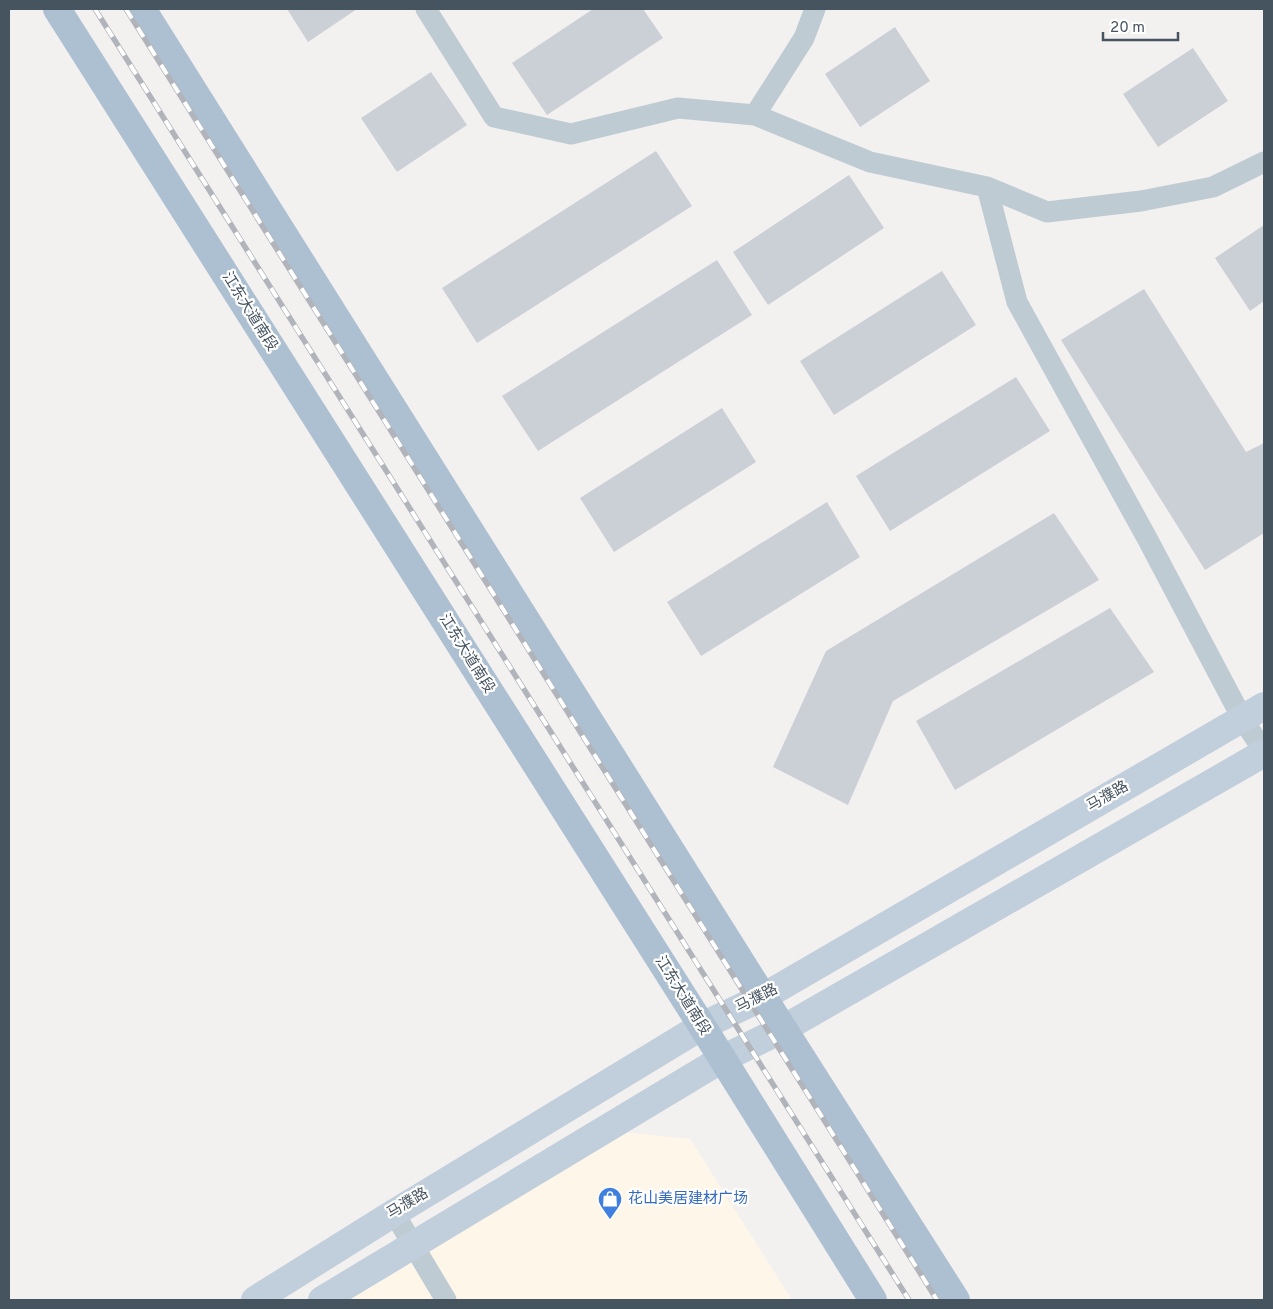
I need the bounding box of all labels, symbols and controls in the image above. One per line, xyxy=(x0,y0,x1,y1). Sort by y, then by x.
scale bar xyxy=(1103,10,1178,42)
text: 20 m xyxy=(1110,19,1145,38)
street label: 江东大道南段 xyxy=(217,269,281,355)
street label: 江东大道南段 xyxy=(434,611,498,697)
street label: 马濮路 xyxy=(1084,778,1132,816)
street label: 江东大道南段 xyxy=(650,953,714,1039)
street label: 马濮路 xyxy=(733,980,781,1018)
street label: 马濮路 xyxy=(384,1184,432,1224)
shop icon: 花山美居建材广场 xyxy=(597,1186,623,1220)
place label: 花山美居建材广场 xyxy=(628,1189,748,1209)

